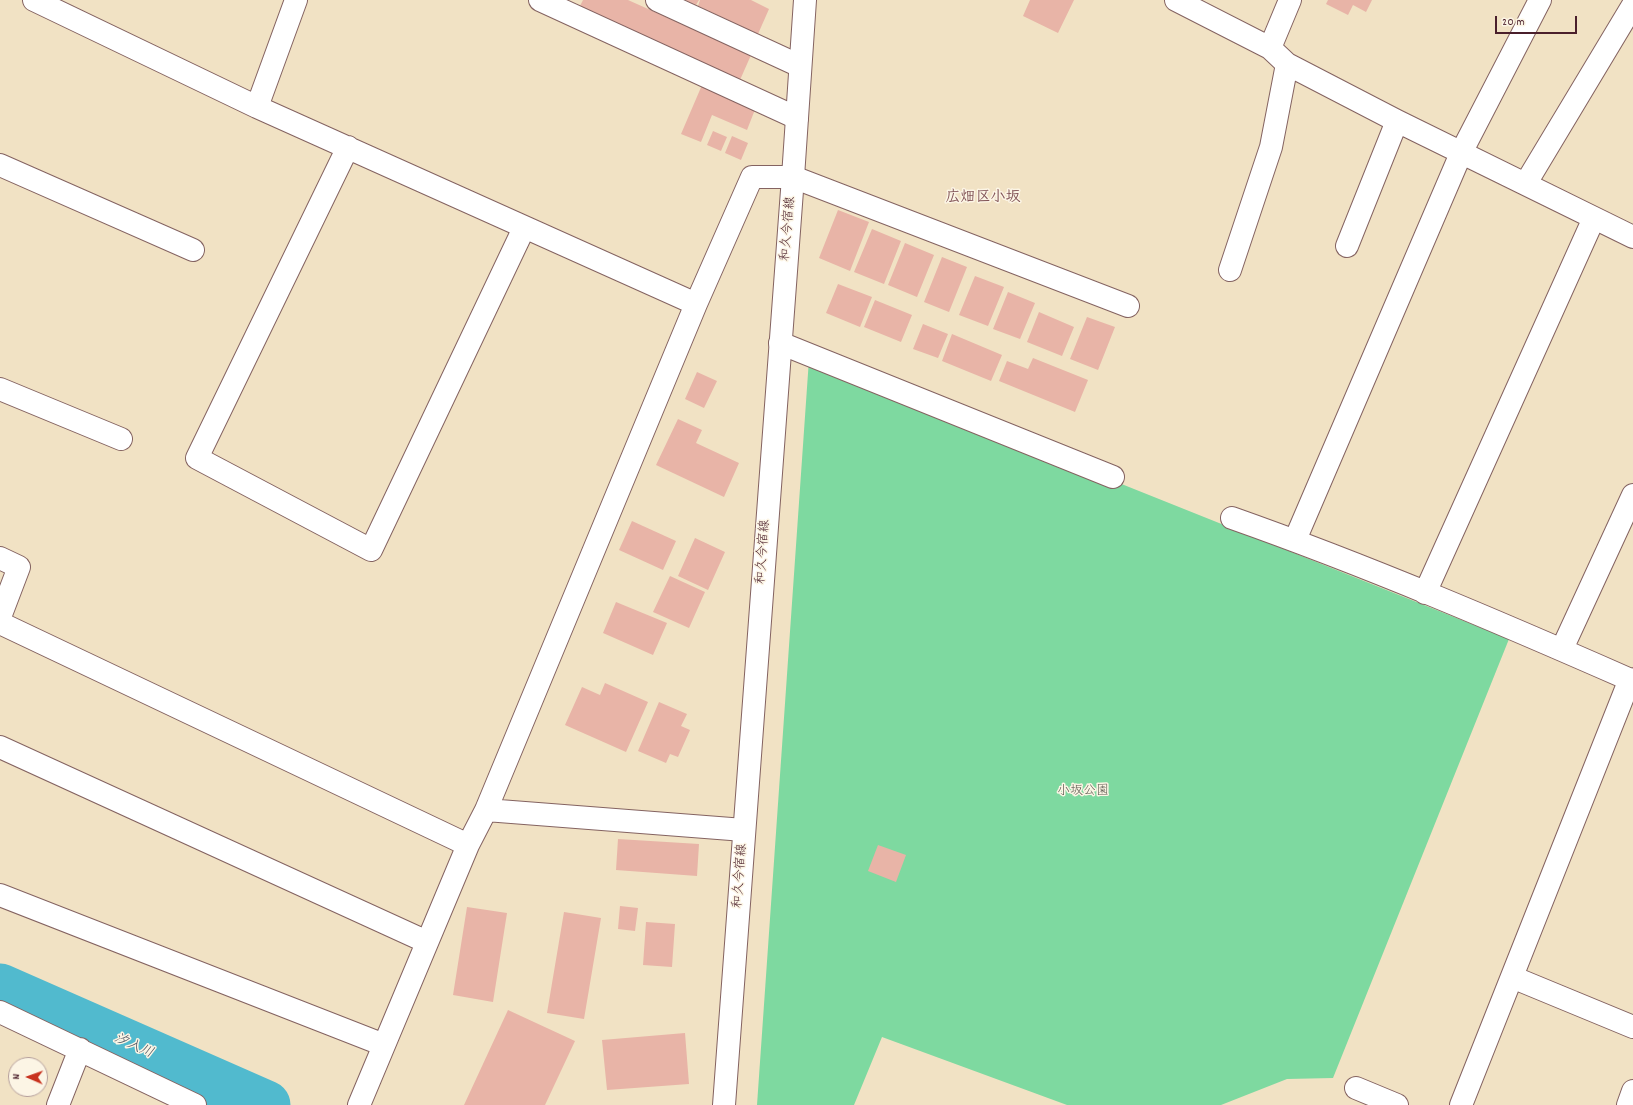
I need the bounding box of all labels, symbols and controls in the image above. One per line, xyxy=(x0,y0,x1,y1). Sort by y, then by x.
scale bar xyxy=(1497,8,1579,34)
text: 20 m xyxy=(1502,14,1525,31)
district label: 広畑区小坂 xyxy=(946,190,1020,208)
street label: 和久今宿線 xyxy=(778,196,800,262)
street label: 和久今宿線 xyxy=(754,519,774,585)
park label: 小坂公園 xyxy=(1057,784,1109,800)
street label: 和久今宿線 xyxy=(731,843,751,909)
water label: 汐入川 xyxy=(110,1031,156,1063)
north arrow xyxy=(8,1057,48,1097)
text: N xyxy=(9,1074,25,1080)

